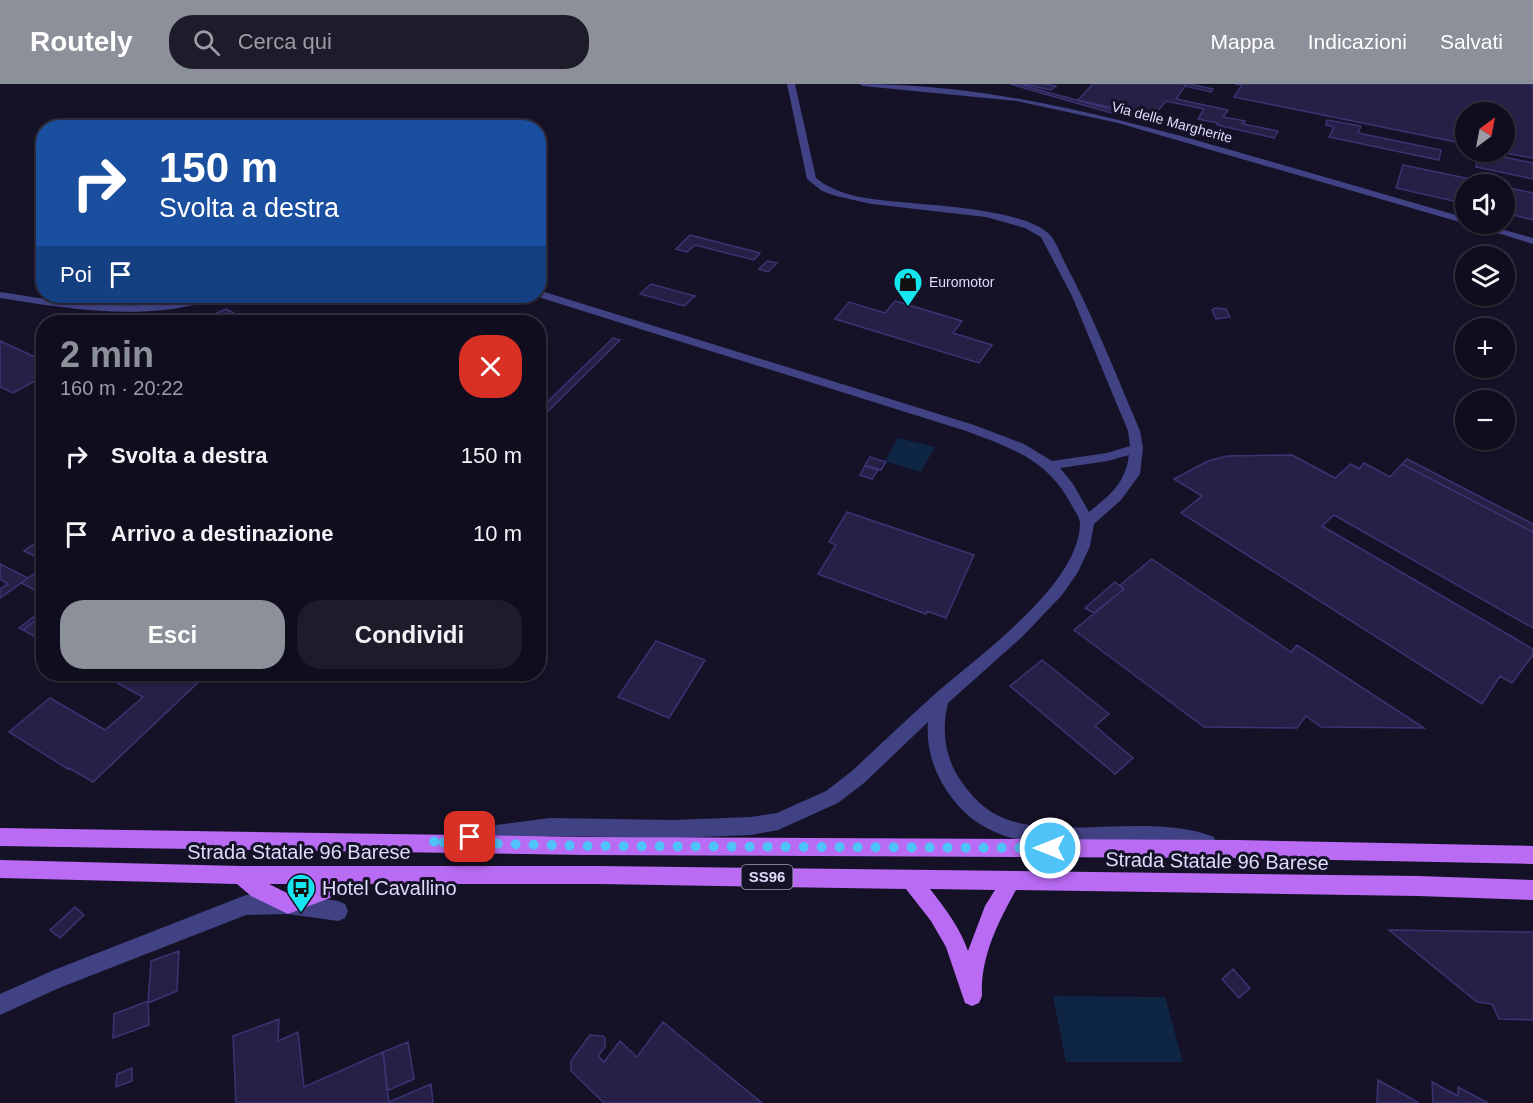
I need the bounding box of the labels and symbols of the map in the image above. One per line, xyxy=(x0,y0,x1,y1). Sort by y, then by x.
street label: Via delle Margherite xyxy=(1110,98,1234,146)
north arrow xyxy=(1455,102,1515,162)
shop icon: Euromotor xyxy=(892,266,924,308)
place label: Euromotor xyxy=(929,274,995,290)
pin xyxy=(444,811,495,862)
position arrow xyxy=(1018,816,1082,880)
street label: Strada Statale 96 Barese xyxy=(187,841,411,863)
street label: Strada Statale 96 Barese xyxy=(1105,848,1329,874)
road number: SS96 xyxy=(742,865,792,889)
bus stop icon: Hotel Cavallino xyxy=(285,872,317,914)
place label: Hotel Cavallino xyxy=(322,877,457,899)

